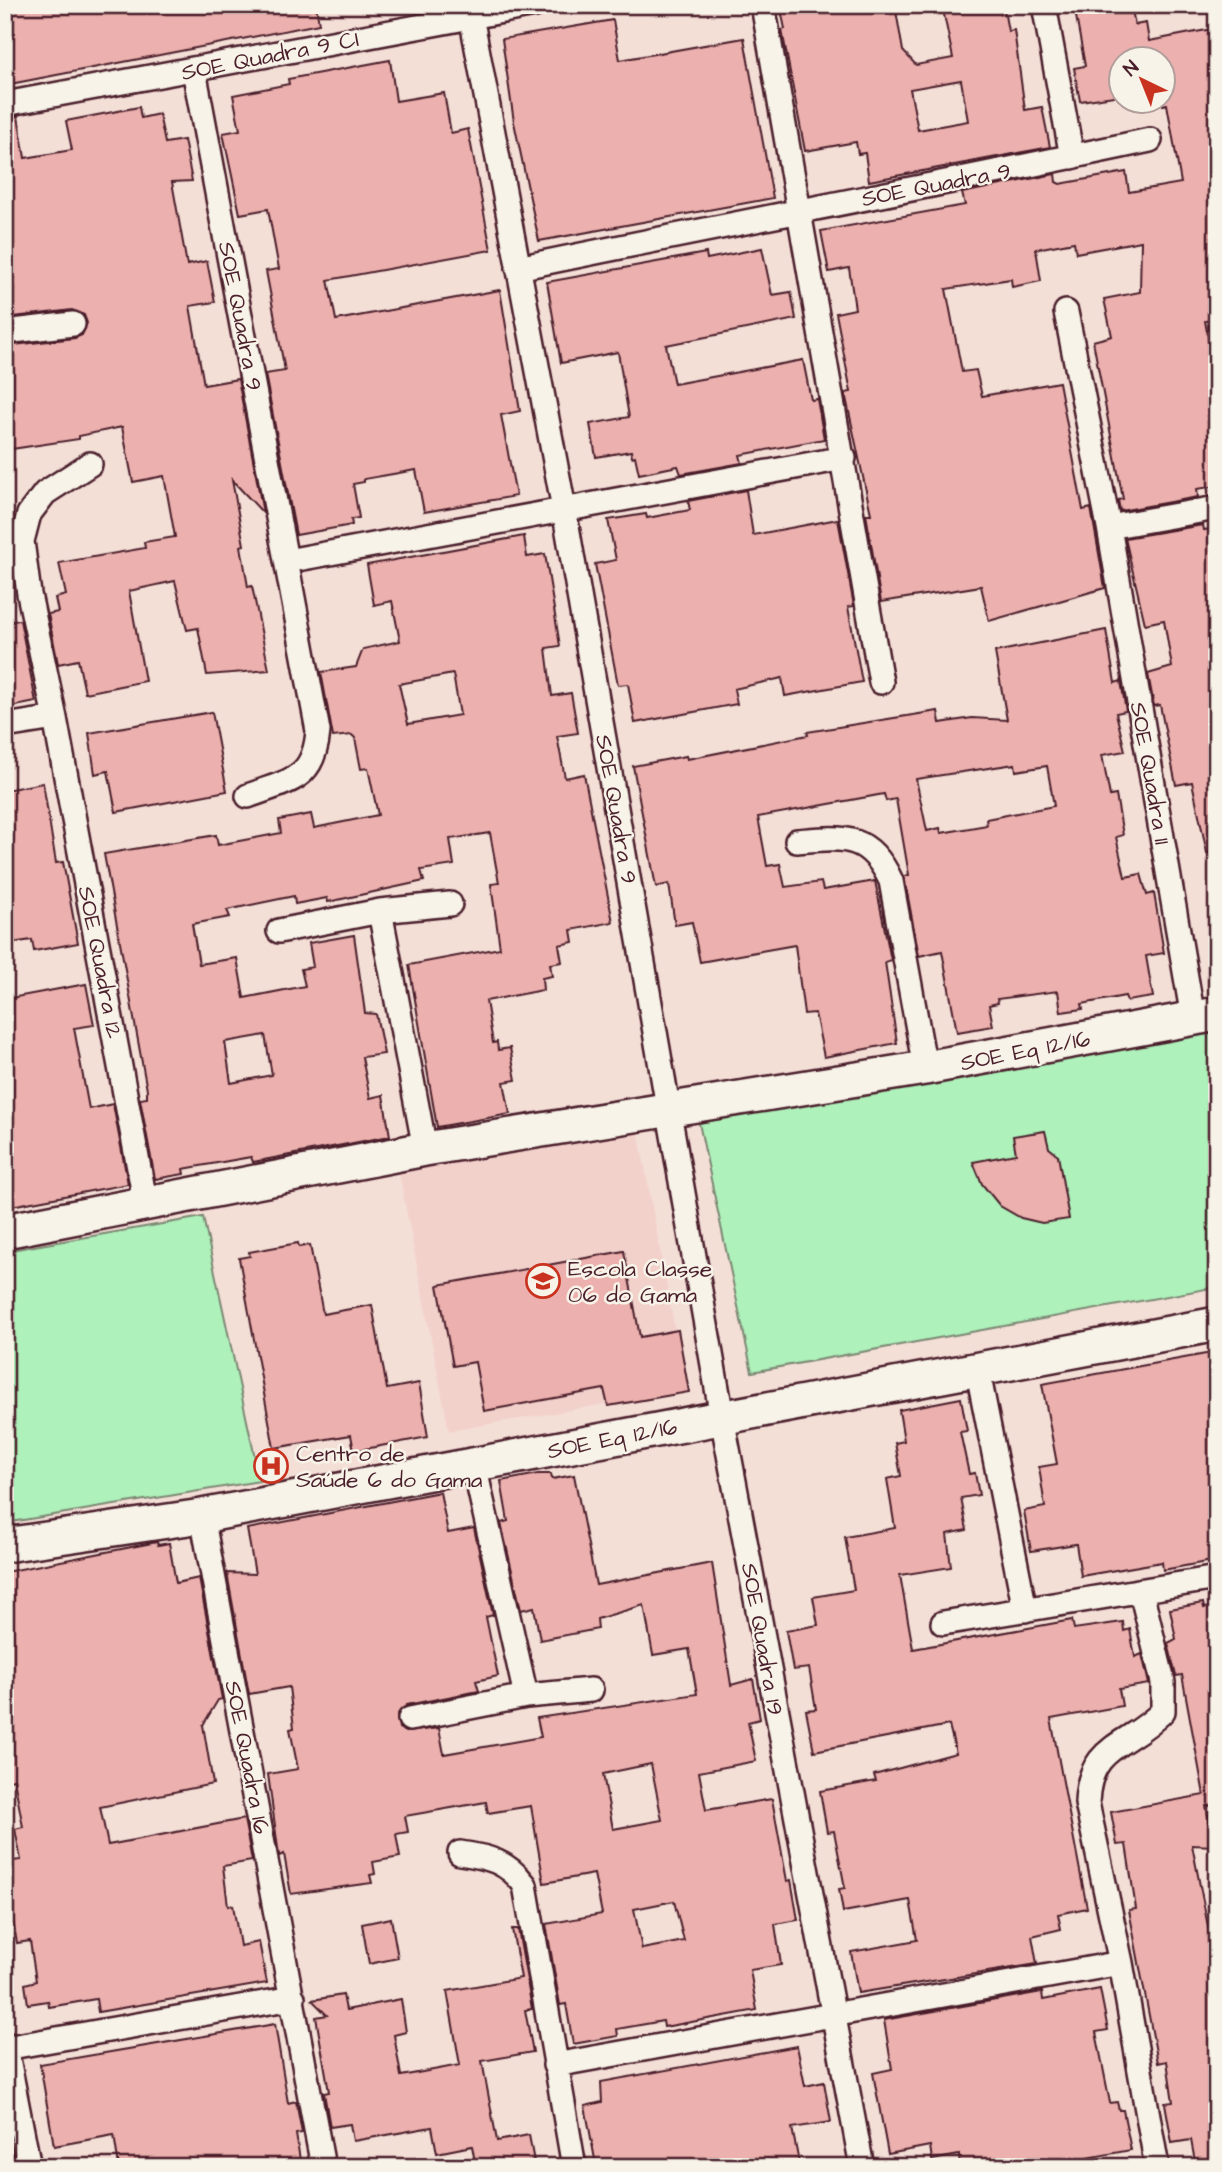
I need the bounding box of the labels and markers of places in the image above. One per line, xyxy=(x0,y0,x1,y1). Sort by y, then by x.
place label: Escola Classe 06 do Gama xyxy=(568,1253,712,1311)
school or university icon: Escola Classe 06 do Gama xyxy=(524,1262,562,1300)
place label: Centro de Saúde 6 do Gama xyxy=(296,1438,483,1496)
hospital icon: Centro de Saúde 6 do Gama xyxy=(252,1447,290,1485)

